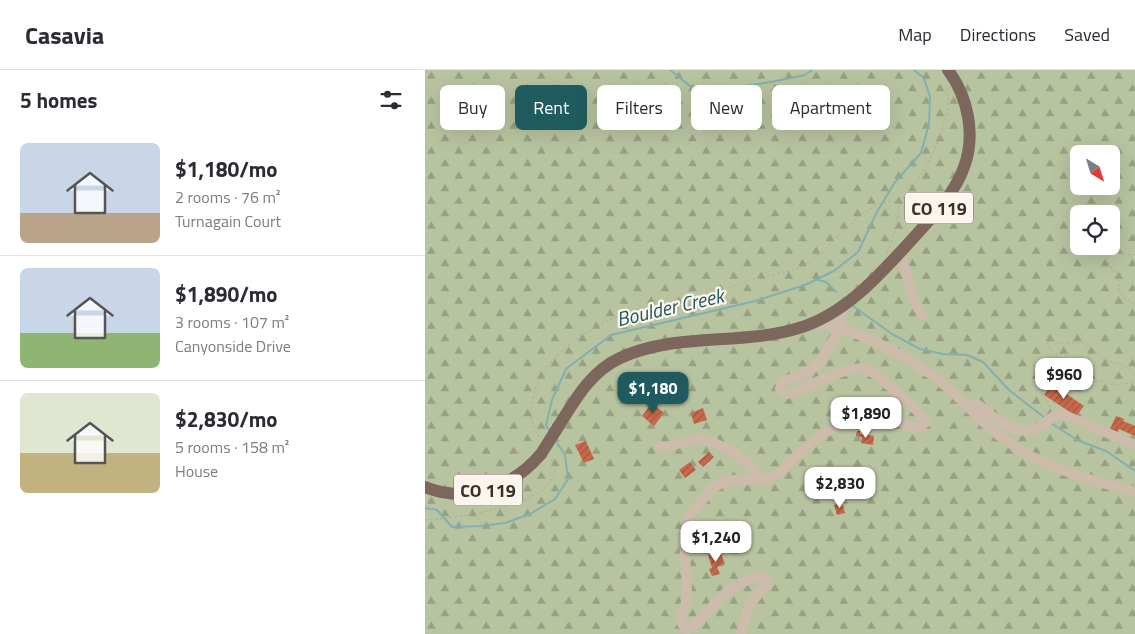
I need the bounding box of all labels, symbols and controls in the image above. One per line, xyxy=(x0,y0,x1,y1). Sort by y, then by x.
text: Casavia xyxy=(25,17,104,53)
text: Map xyxy=(898,21,932,48)
text: Directions xyxy=(960,21,1036,48)
text: Saved xyxy=(1064,21,1110,48)
text: 5 homes xyxy=(20,84,97,116)
chip: Buy xyxy=(440,85,505,130)
chip: Rent xyxy=(515,85,587,130)
chip: Filters xyxy=(597,85,681,130)
chip: New xyxy=(691,85,762,130)
chip: Apartment xyxy=(772,85,890,130)
icon: filters xyxy=(377,86,405,114)
north arrow xyxy=(1070,145,1120,195)
map controls xyxy=(1070,145,1120,255)
text: $1,180/mo xyxy=(175,153,277,185)
icon: home xyxy=(60,163,120,223)
text: 2 rooms · 76 m² xyxy=(175,185,280,209)
road number: CO 119 xyxy=(905,192,973,224)
button: locate xyxy=(1070,205,1120,255)
text: Turnagain Court xyxy=(175,209,281,233)
text: $1,890/mo xyxy=(175,278,277,310)
water label: Boulder Creek xyxy=(613,279,729,334)
icon: home xyxy=(60,288,120,348)
text: 3 rooms · 107 m² xyxy=(175,310,289,334)
text: Canyonside Drive xyxy=(175,334,291,358)
pin: $960 xyxy=(1034,358,1094,400)
text: $960 xyxy=(1046,362,1082,386)
pin: $1,180 xyxy=(612,372,694,414)
text: $1,180 xyxy=(628,376,678,400)
pin: $1,890 xyxy=(825,396,907,439)
text: $1,890 xyxy=(841,401,891,425)
text: $2,830/mo xyxy=(175,403,277,435)
icon: home xyxy=(60,413,120,473)
text: 5 rooms · 158 m² xyxy=(175,435,289,459)
text: House xyxy=(175,459,218,483)
pin: $2,830 xyxy=(799,466,881,509)
text: $2,830 xyxy=(815,471,865,495)
road number: CO 119 xyxy=(454,474,522,506)
pin: $1,240 xyxy=(675,520,757,563)
text: $1,240 xyxy=(691,525,741,549)

